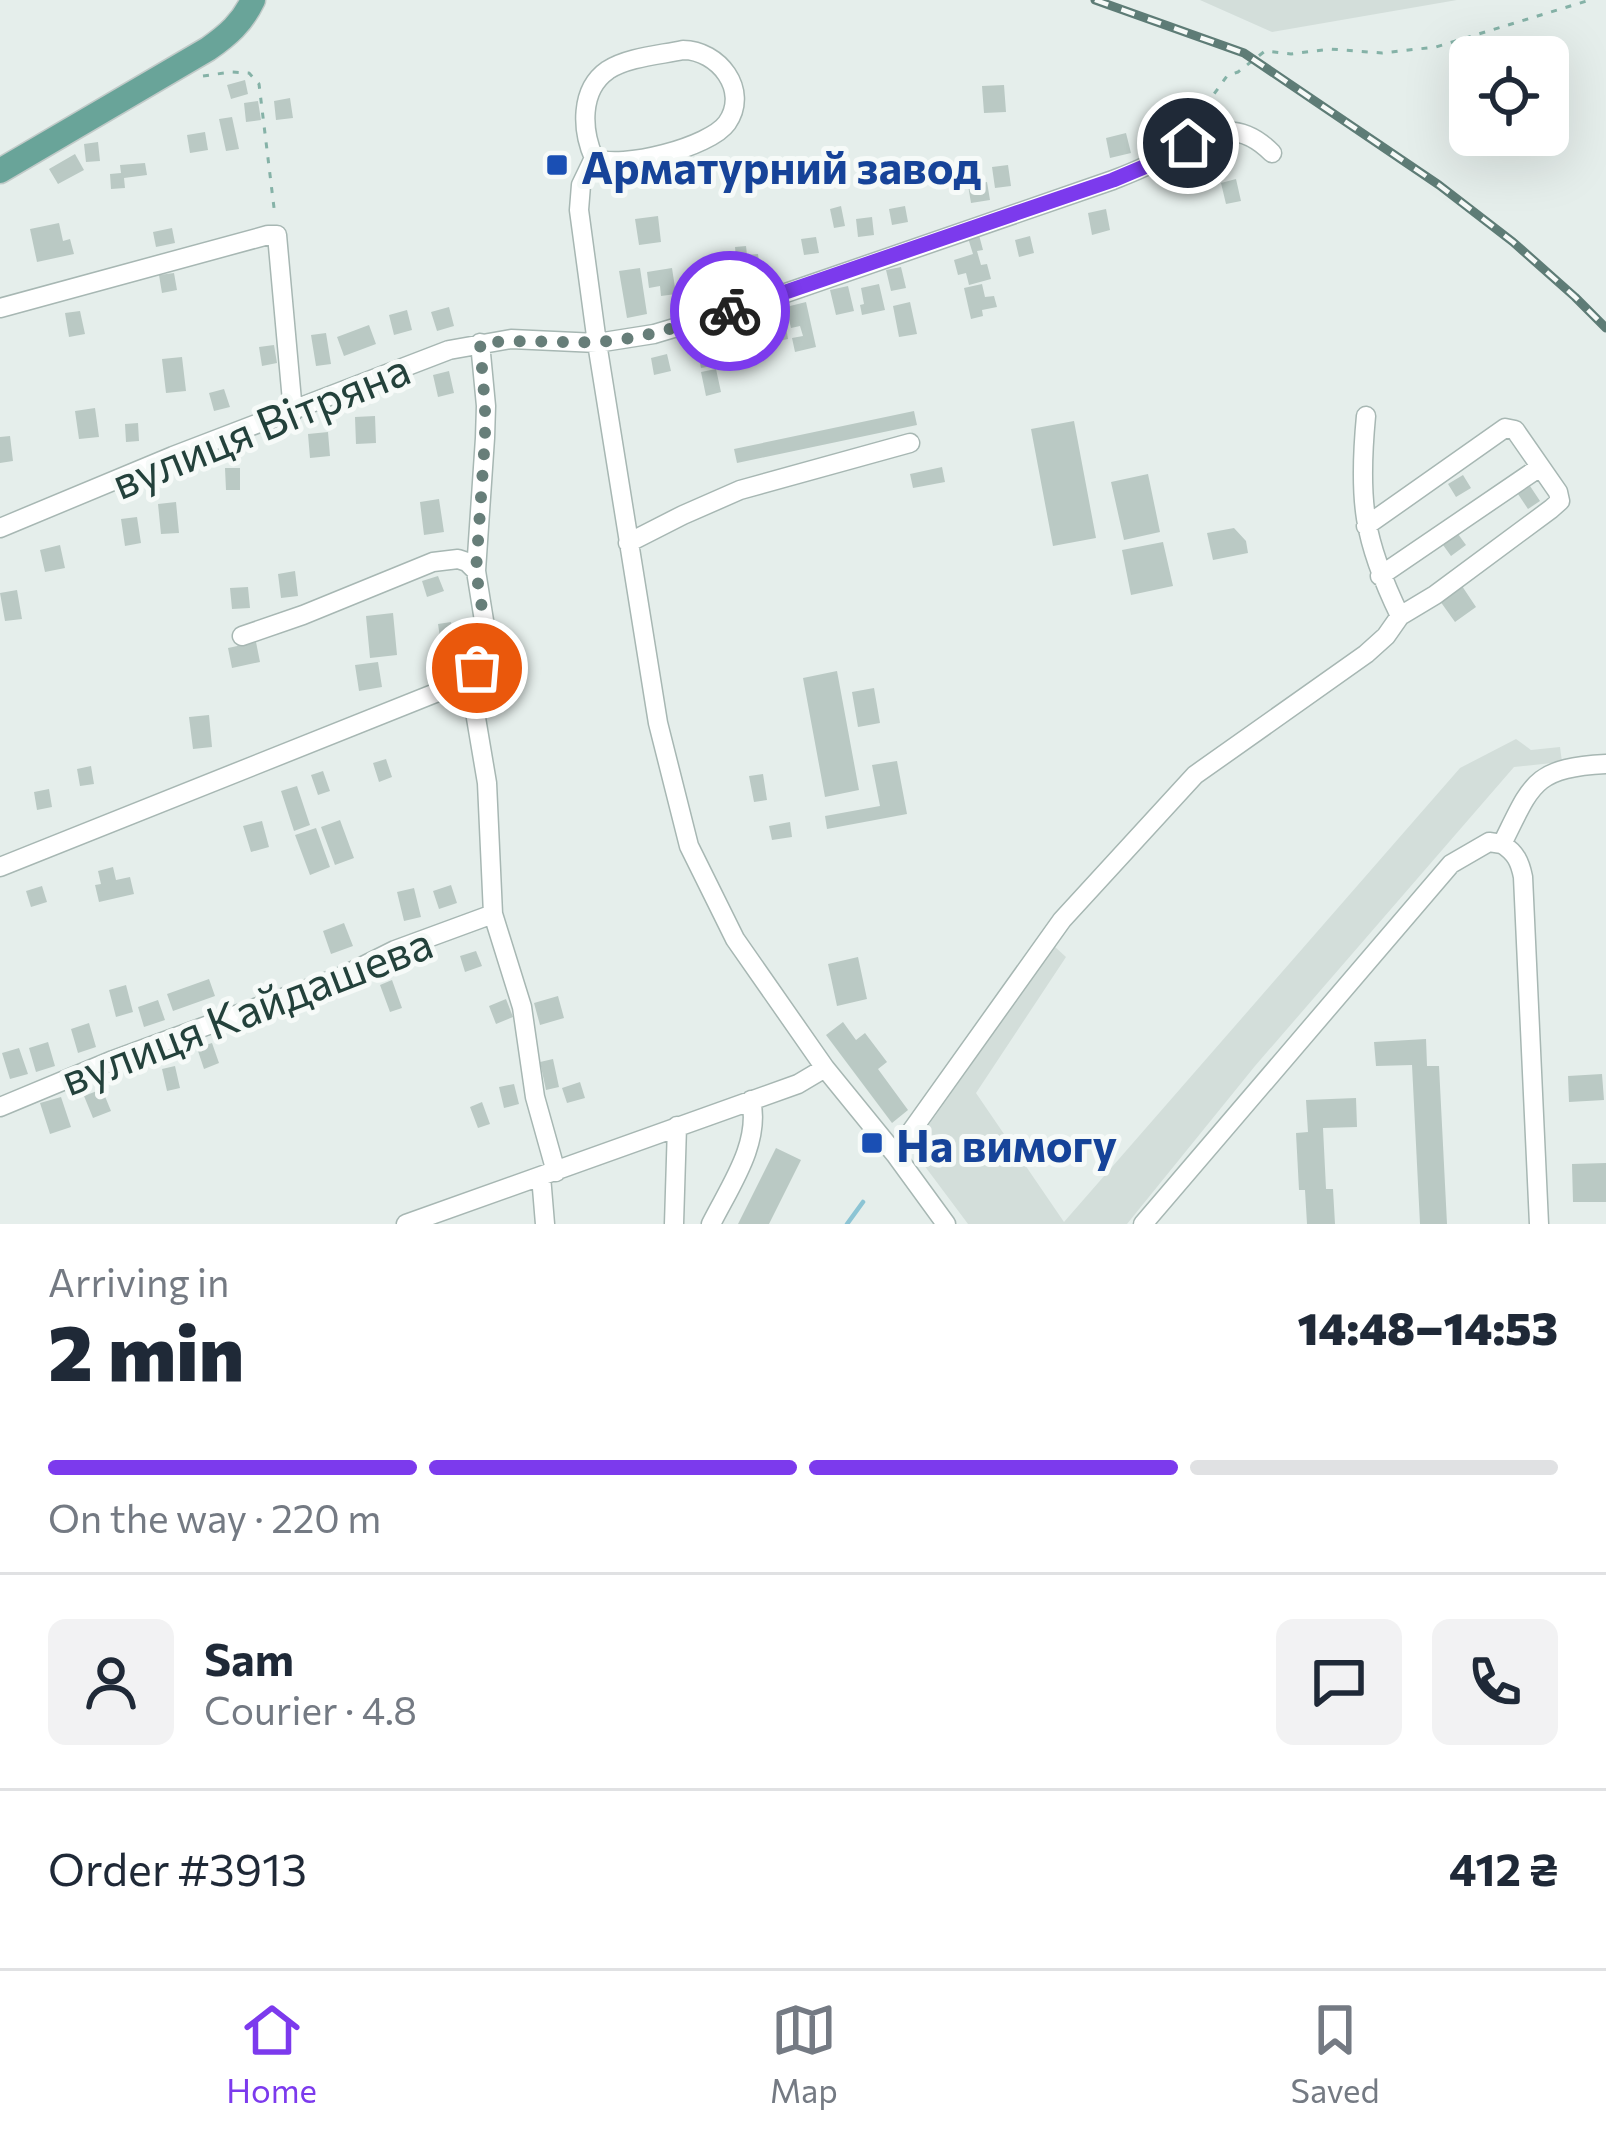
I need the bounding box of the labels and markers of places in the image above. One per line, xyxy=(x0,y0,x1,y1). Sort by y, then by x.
pin xyxy=(1137,92,1239,194)
place label: Арматурний завод xyxy=(581,138,981,193)
marker: Арматурний завод xyxy=(544,152,570,178)
pin xyxy=(426,617,528,719)
place label: На вимогу xyxy=(896,1116,1117,1171)
marker: На вимогу xyxy=(859,1130,885,1156)

